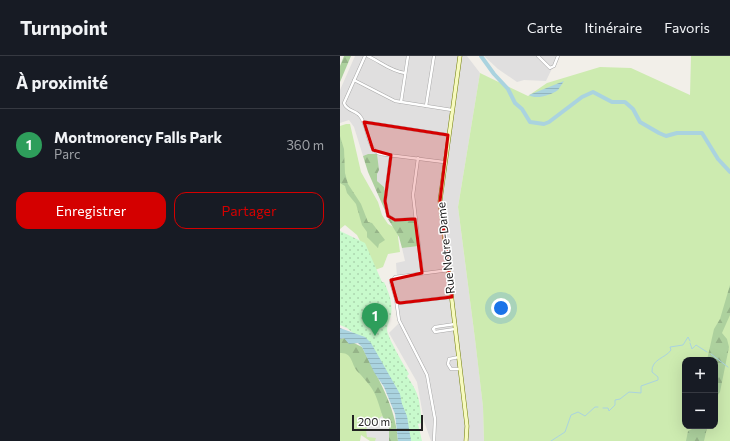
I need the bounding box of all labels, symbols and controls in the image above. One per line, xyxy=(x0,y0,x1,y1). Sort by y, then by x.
text: Turnpoint xyxy=(20,16,108,39)
text: Carte xyxy=(527,19,562,36)
text: Itinéraire xyxy=(584,19,642,36)
text: Favoris xyxy=(664,19,710,36)
text: À proximité xyxy=(16,72,108,93)
text: Montmorency Falls Park xyxy=(54,128,222,146)
text: 1 xyxy=(26,137,32,153)
text: 360 m xyxy=(286,137,324,153)
text: Parc xyxy=(54,146,80,162)
button: Enregistrer xyxy=(16,192,166,229)
button: Partager xyxy=(174,192,324,229)
street label: Rue Notre-Dame xyxy=(433,201,457,295)
your location xyxy=(491,298,511,318)
pin: 1 xyxy=(362,303,388,336)
map controls xyxy=(682,357,718,429)
button: + xyxy=(682,357,718,393)
button: − xyxy=(682,393,718,429)
scale bar xyxy=(352,413,423,432)
text: 200 m xyxy=(358,415,390,428)

